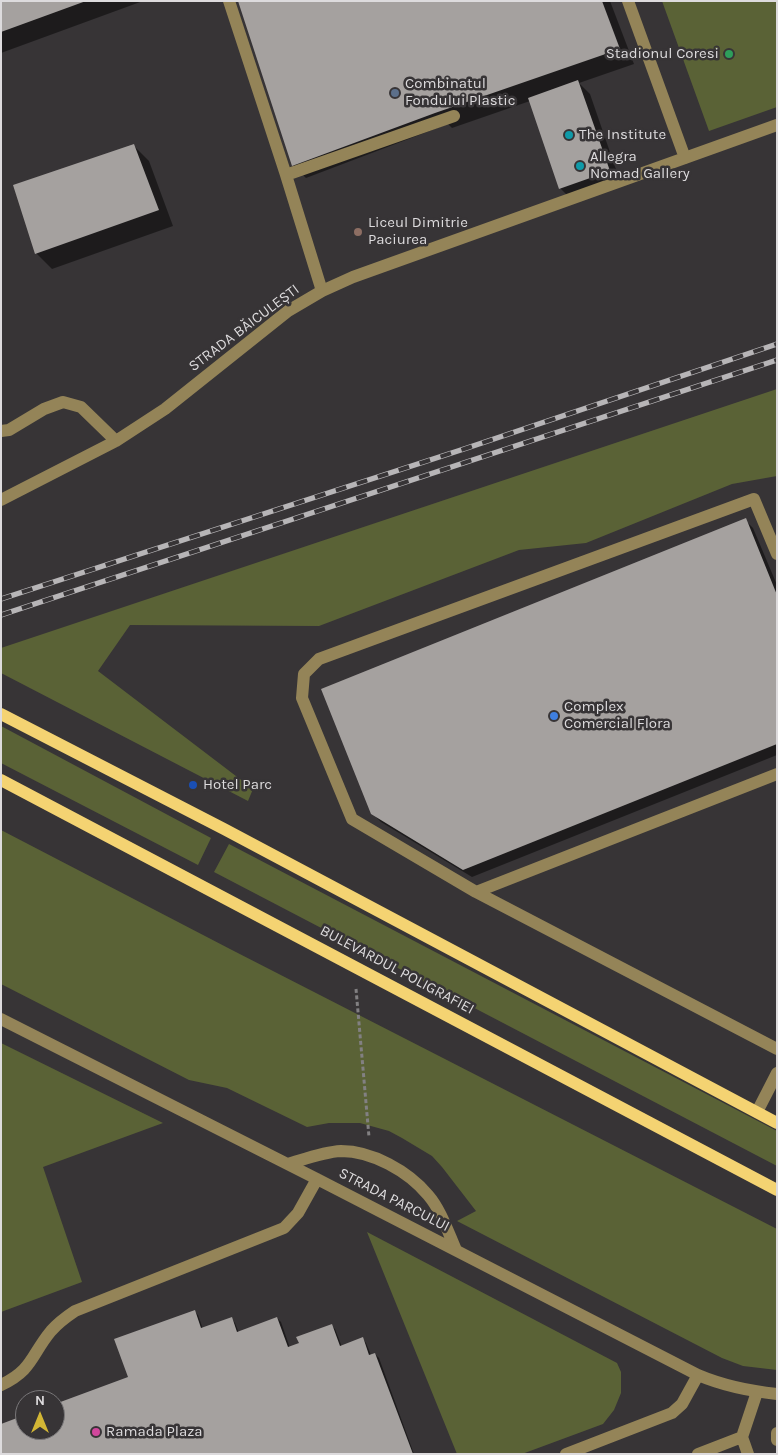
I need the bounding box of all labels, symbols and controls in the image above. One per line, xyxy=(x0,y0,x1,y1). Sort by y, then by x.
place label: Stadionul Coresi xyxy=(606,45,719,63)
marker: Stadionul Coresi xyxy=(723,48,735,60)
place label: Combinatul Fondului Plastic xyxy=(405,75,515,110)
marker: Combinatul Fondului Plastic xyxy=(389,87,401,99)
place label: The Institute xyxy=(579,126,666,144)
marker: The Institute xyxy=(563,129,575,141)
place label: Allegra Nomad Gallery xyxy=(590,148,690,183)
marker: Allegra Nomad Gallery xyxy=(574,160,586,172)
place label: Liceul Dimitrie Paciurea xyxy=(368,214,468,249)
marker: Liceul Dimitrie Paciurea xyxy=(352,226,364,238)
street label: STRADA BĂICULEȘTI xyxy=(185,281,303,375)
place label: Complex Comercial Flora xyxy=(564,698,671,733)
marker: Complex Comercial Flora xyxy=(548,710,560,722)
place label: Hotel Parc xyxy=(203,776,272,794)
marker: Hotel Parc xyxy=(187,779,199,791)
street label: BULEVARDUL POLIGRAFIEI xyxy=(317,922,477,1018)
street label: STRADA PARCULUI xyxy=(336,1164,452,1236)
north arrow xyxy=(15,1390,65,1440)
text: N xyxy=(35,1392,45,1409)
place label: Ramada Plaza xyxy=(106,1423,203,1441)
marker: Ramada Plaza xyxy=(90,1426,102,1438)

